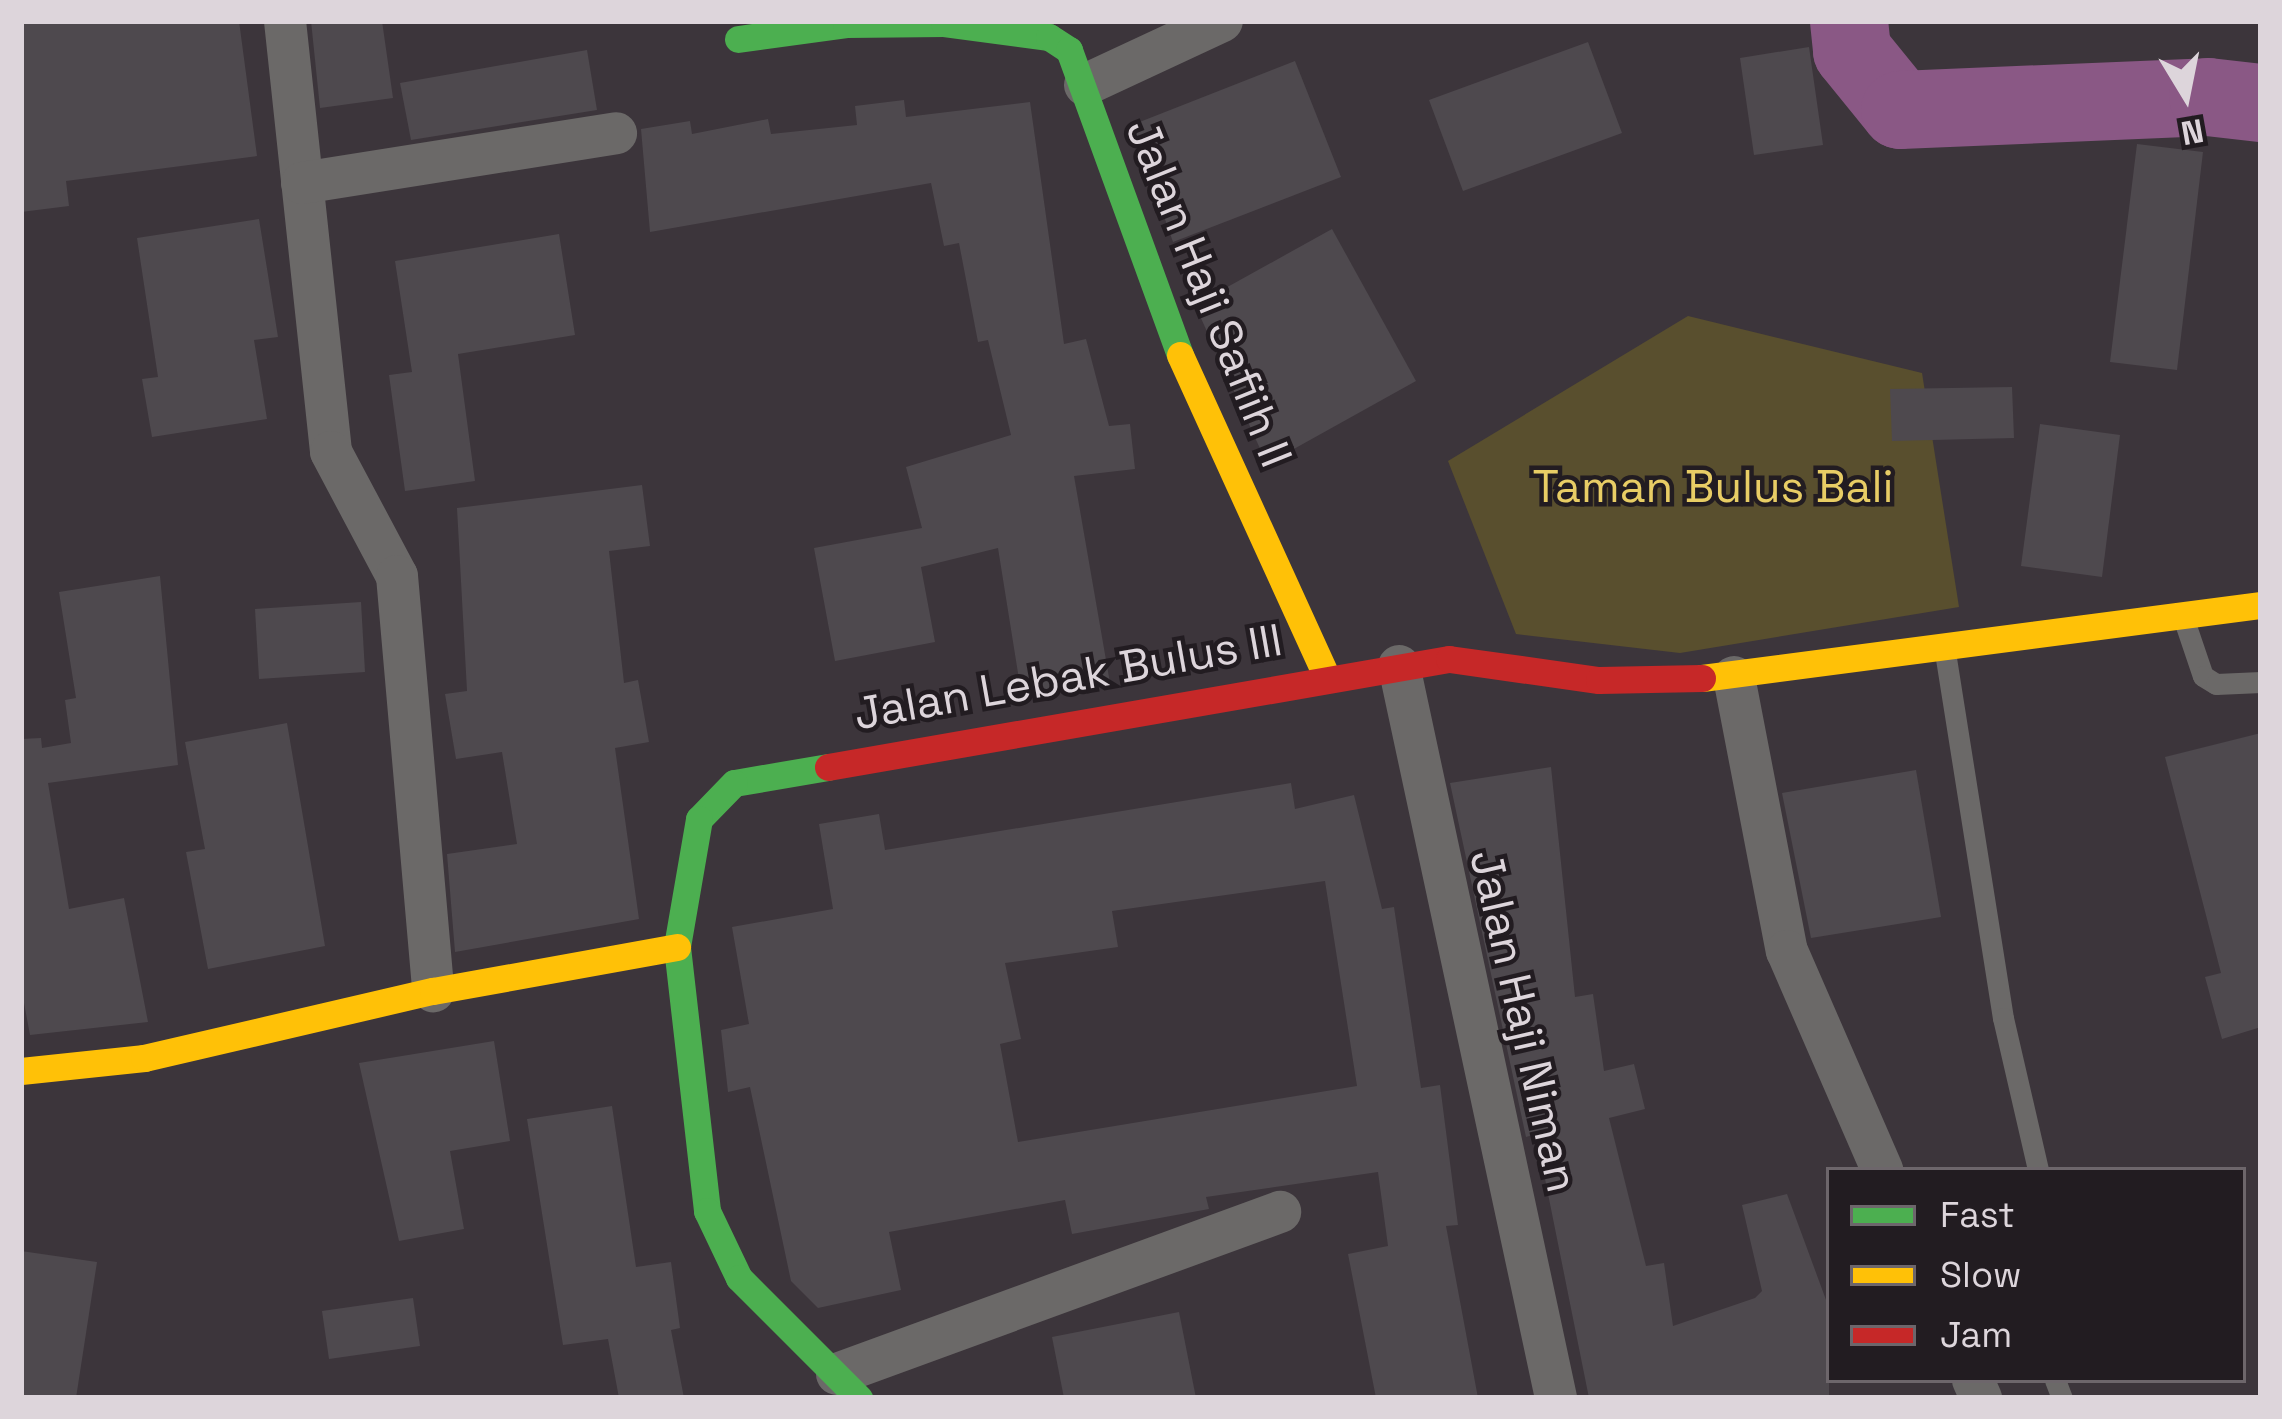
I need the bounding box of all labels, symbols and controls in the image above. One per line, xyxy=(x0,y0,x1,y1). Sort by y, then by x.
north arrow xyxy=(2126,36,2246,156)
text: N xyxy=(2178,109,2207,154)
street label: Jalan Haji Safiih II xyxy=(1115,111,1303,475)
park label: Taman Bulus Bali xyxy=(1533,460,1893,514)
street label: Jalan Lebak Bulus III xyxy=(850,613,1286,741)
street label: Jalan Haji Niman xyxy=(1458,845,1590,1197)
legend xyxy=(1826,1167,2246,1383)
text: Fast xyxy=(1940,1192,2015,1238)
text: Slow xyxy=(1940,1252,2022,1298)
text: Jam xyxy=(1940,1312,2012,1358)

